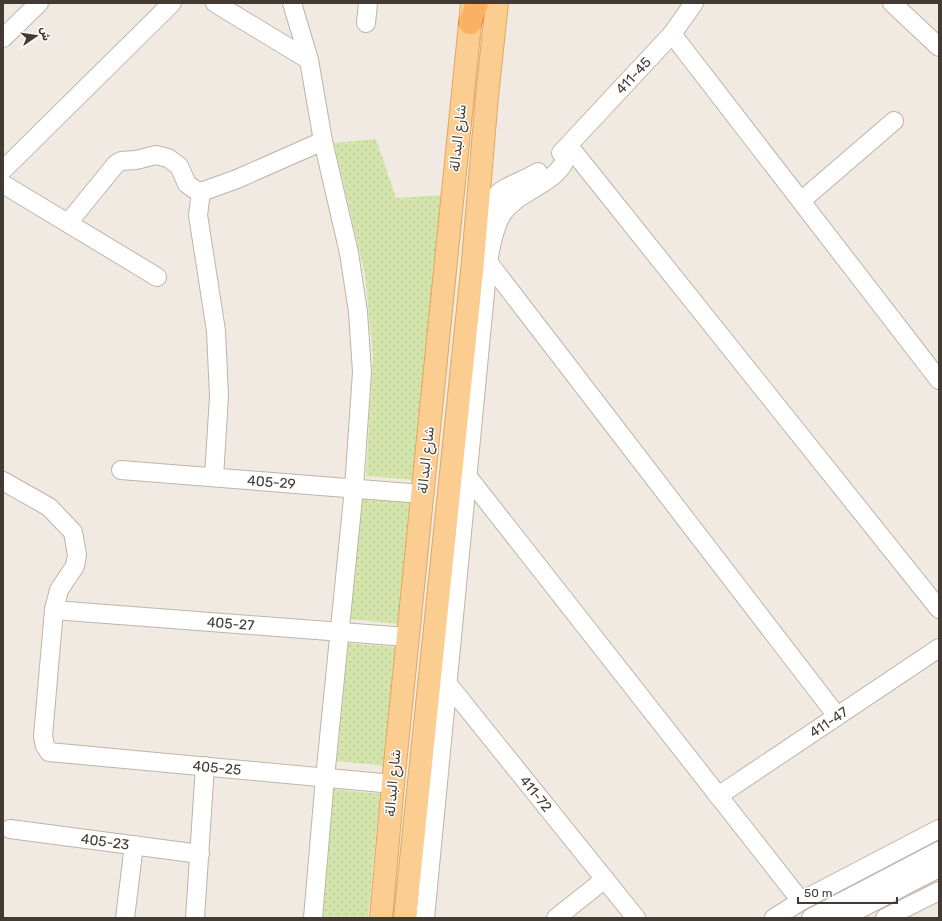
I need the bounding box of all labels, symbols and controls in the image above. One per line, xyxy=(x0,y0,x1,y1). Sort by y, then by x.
north arrow xyxy=(16,16,56,56)
text: ش xyxy=(37,26,53,42)
street label: 411-45 xyxy=(612,54,655,97)
street label: شارع البدالة xyxy=(446,103,472,173)
street label: شارع البدالة xyxy=(414,425,440,495)
street label: 405-29 xyxy=(247,472,296,492)
street label: 405-27 xyxy=(206,613,255,634)
street label: 411-47 xyxy=(806,703,851,741)
street label: شارع البدالة xyxy=(382,748,406,818)
street label: 405-25 xyxy=(192,757,242,778)
street label: 411-72 xyxy=(516,772,556,815)
street label: 405-23 xyxy=(80,830,130,853)
scale bar xyxy=(798,879,897,905)
text: 50 m xyxy=(804,886,832,900)

